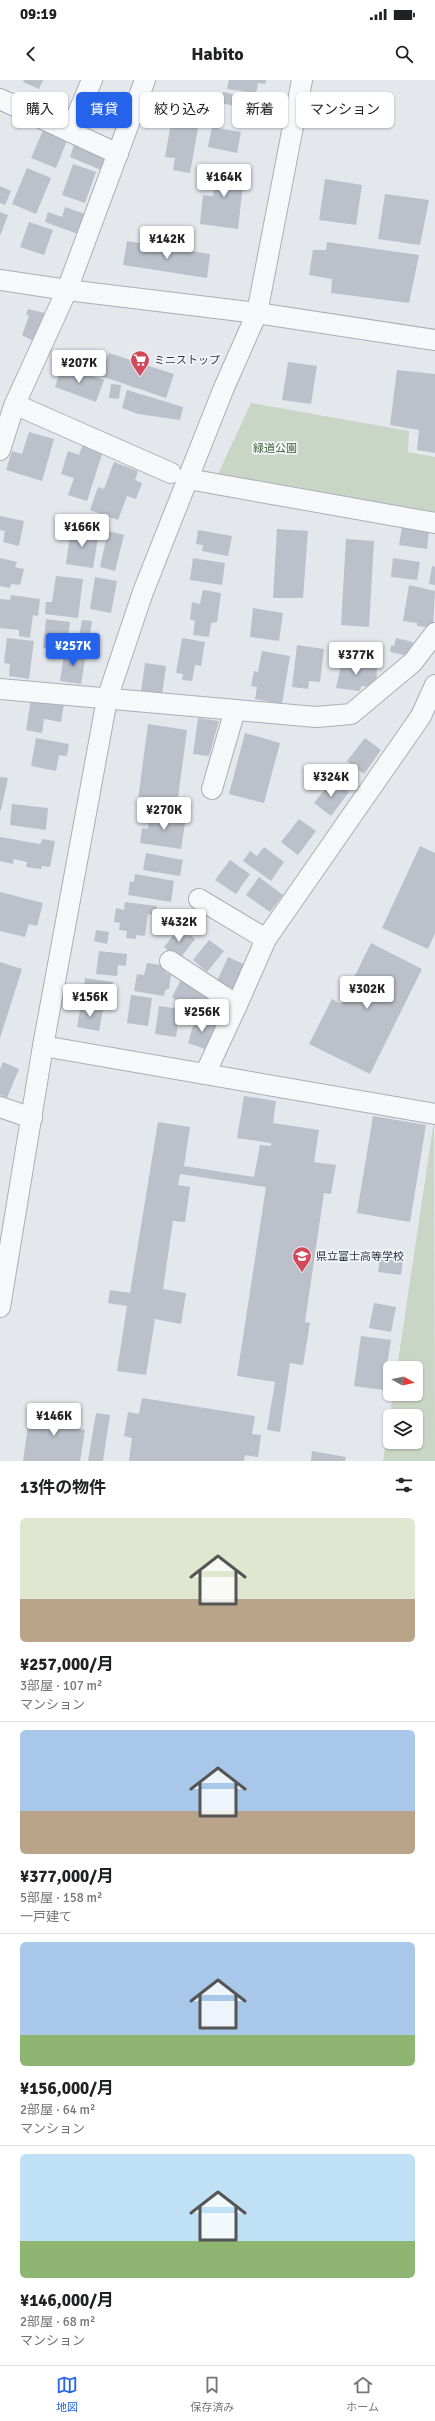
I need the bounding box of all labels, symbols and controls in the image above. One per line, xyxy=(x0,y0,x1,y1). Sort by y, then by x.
text: 09:19 xyxy=(20,5,57,23)
icon: back xyxy=(20,43,42,65)
text: Habito xyxy=(191,43,244,65)
icon: search xyxy=(393,43,415,65)
chip: 購入 xyxy=(12,92,68,128)
chip: 賃貸 xyxy=(76,92,132,128)
chip: 絞り込み xyxy=(140,92,224,128)
chip: 新着 xyxy=(232,92,288,128)
chip: マンション xyxy=(296,92,394,128)
pin: ¥164K xyxy=(196,164,252,198)
text: ¥164K xyxy=(206,169,242,185)
pin: ¥142K xyxy=(139,226,195,260)
text: ¥142K xyxy=(149,231,185,247)
supermarket icon: ミニストップ xyxy=(129,349,151,377)
pin: ¥207K xyxy=(51,350,107,384)
place label: ミニストップ xyxy=(154,354,220,367)
text: ¥207K xyxy=(61,355,97,371)
park label: 緑道公園 xyxy=(253,442,297,455)
pin: ¥166K xyxy=(54,514,110,548)
text: ¥166K xyxy=(64,519,100,535)
pin: ¥257K xyxy=(45,633,101,667)
text: ¥257K xyxy=(55,638,91,654)
pin: ¥377K xyxy=(328,642,384,676)
text: ¥377K xyxy=(338,647,374,663)
pin: ¥324K xyxy=(303,764,359,798)
text: ¥324K xyxy=(313,769,349,785)
pin: ¥270K xyxy=(136,797,192,831)
text: ¥270K xyxy=(146,802,182,818)
pin: ¥432K xyxy=(151,909,207,943)
text: ¥432K xyxy=(161,914,197,930)
pin: ¥302K xyxy=(339,976,395,1010)
text: ¥302K xyxy=(349,981,385,997)
pin: ¥156K xyxy=(62,984,118,1018)
text: ¥156K xyxy=(72,989,108,1005)
pin: ¥256K xyxy=(174,999,230,1033)
text: ¥256K xyxy=(184,1004,220,1020)
school or university icon: 県立富士高等学校 xyxy=(291,1245,313,1273)
place label: 県立富士高等学校 xyxy=(316,1250,404,1263)
north arrow xyxy=(383,1361,423,1401)
map controls xyxy=(383,1361,423,1449)
pin: ¥146K xyxy=(26,1403,82,1437)
text: ¥146K xyxy=(36,1408,72,1424)
button: layers xyxy=(383,1409,423,1449)
icon: filters xyxy=(393,1474,415,1496)
text: 13件の物件 xyxy=(20,1477,106,1498)
icon: home xyxy=(182,1544,254,1616)
text: ¥257,000/月 xyxy=(20,1654,114,1675)
text: 3部屋 · 107 m² xyxy=(20,1678,102,1694)
text: マンション xyxy=(20,1697,85,1713)
icon: home xyxy=(182,1756,254,1828)
text: ¥377,000/月 xyxy=(20,1866,114,1887)
text: 5部屋 · 158 m² xyxy=(20,1890,102,1906)
text: 一戸建て xyxy=(20,1909,72,1925)
icon: home xyxy=(182,1968,254,2040)
text: ¥156,000/月 xyxy=(20,2078,114,2099)
text: 2部屋 · 64 m² xyxy=(20,2102,95,2118)
text: マンション xyxy=(20,2121,85,2137)
icon: home xyxy=(182,2180,254,2252)
text: ¥146,000/月 xyxy=(20,2290,114,2311)
text: 2部屋 · 68 m² xyxy=(20,2314,95,2330)
text: マンション xyxy=(20,2333,85,2349)
tab: 地図 xyxy=(56,2374,78,2414)
tab: 保存済み xyxy=(190,2374,234,2414)
tab: ホーム xyxy=(346,2374,379,2414)

